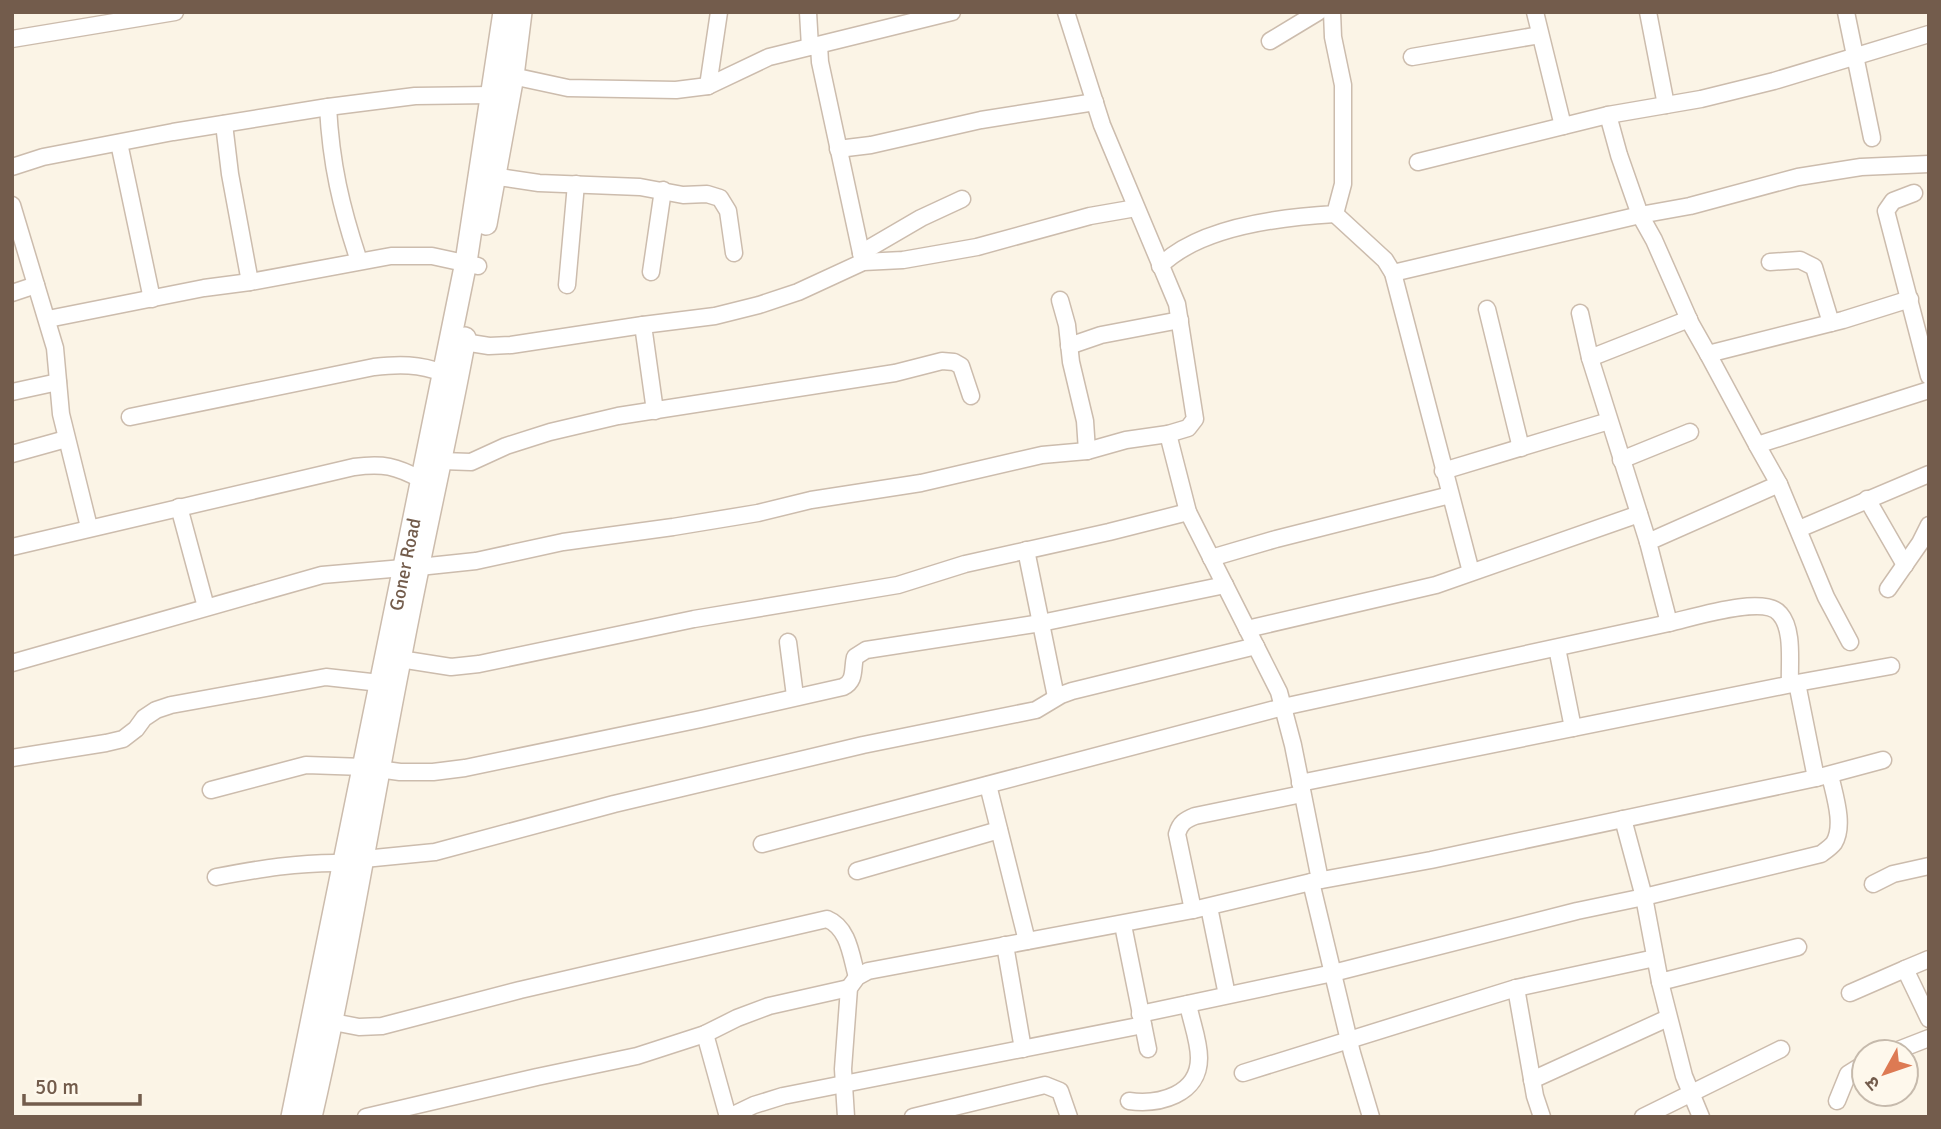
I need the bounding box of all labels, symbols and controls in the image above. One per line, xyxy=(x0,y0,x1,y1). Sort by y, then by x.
street label: Goner Road xyxy=(384,516,427,613)
north arrow xyxy=(1850,1038,1920,1108)
scale bar xyxy=(24,1062,140,1106)
text: उ xyxy=(1859,1071,1886,1095)
text: 50 m xyxy=(35,1074,79,1100)

